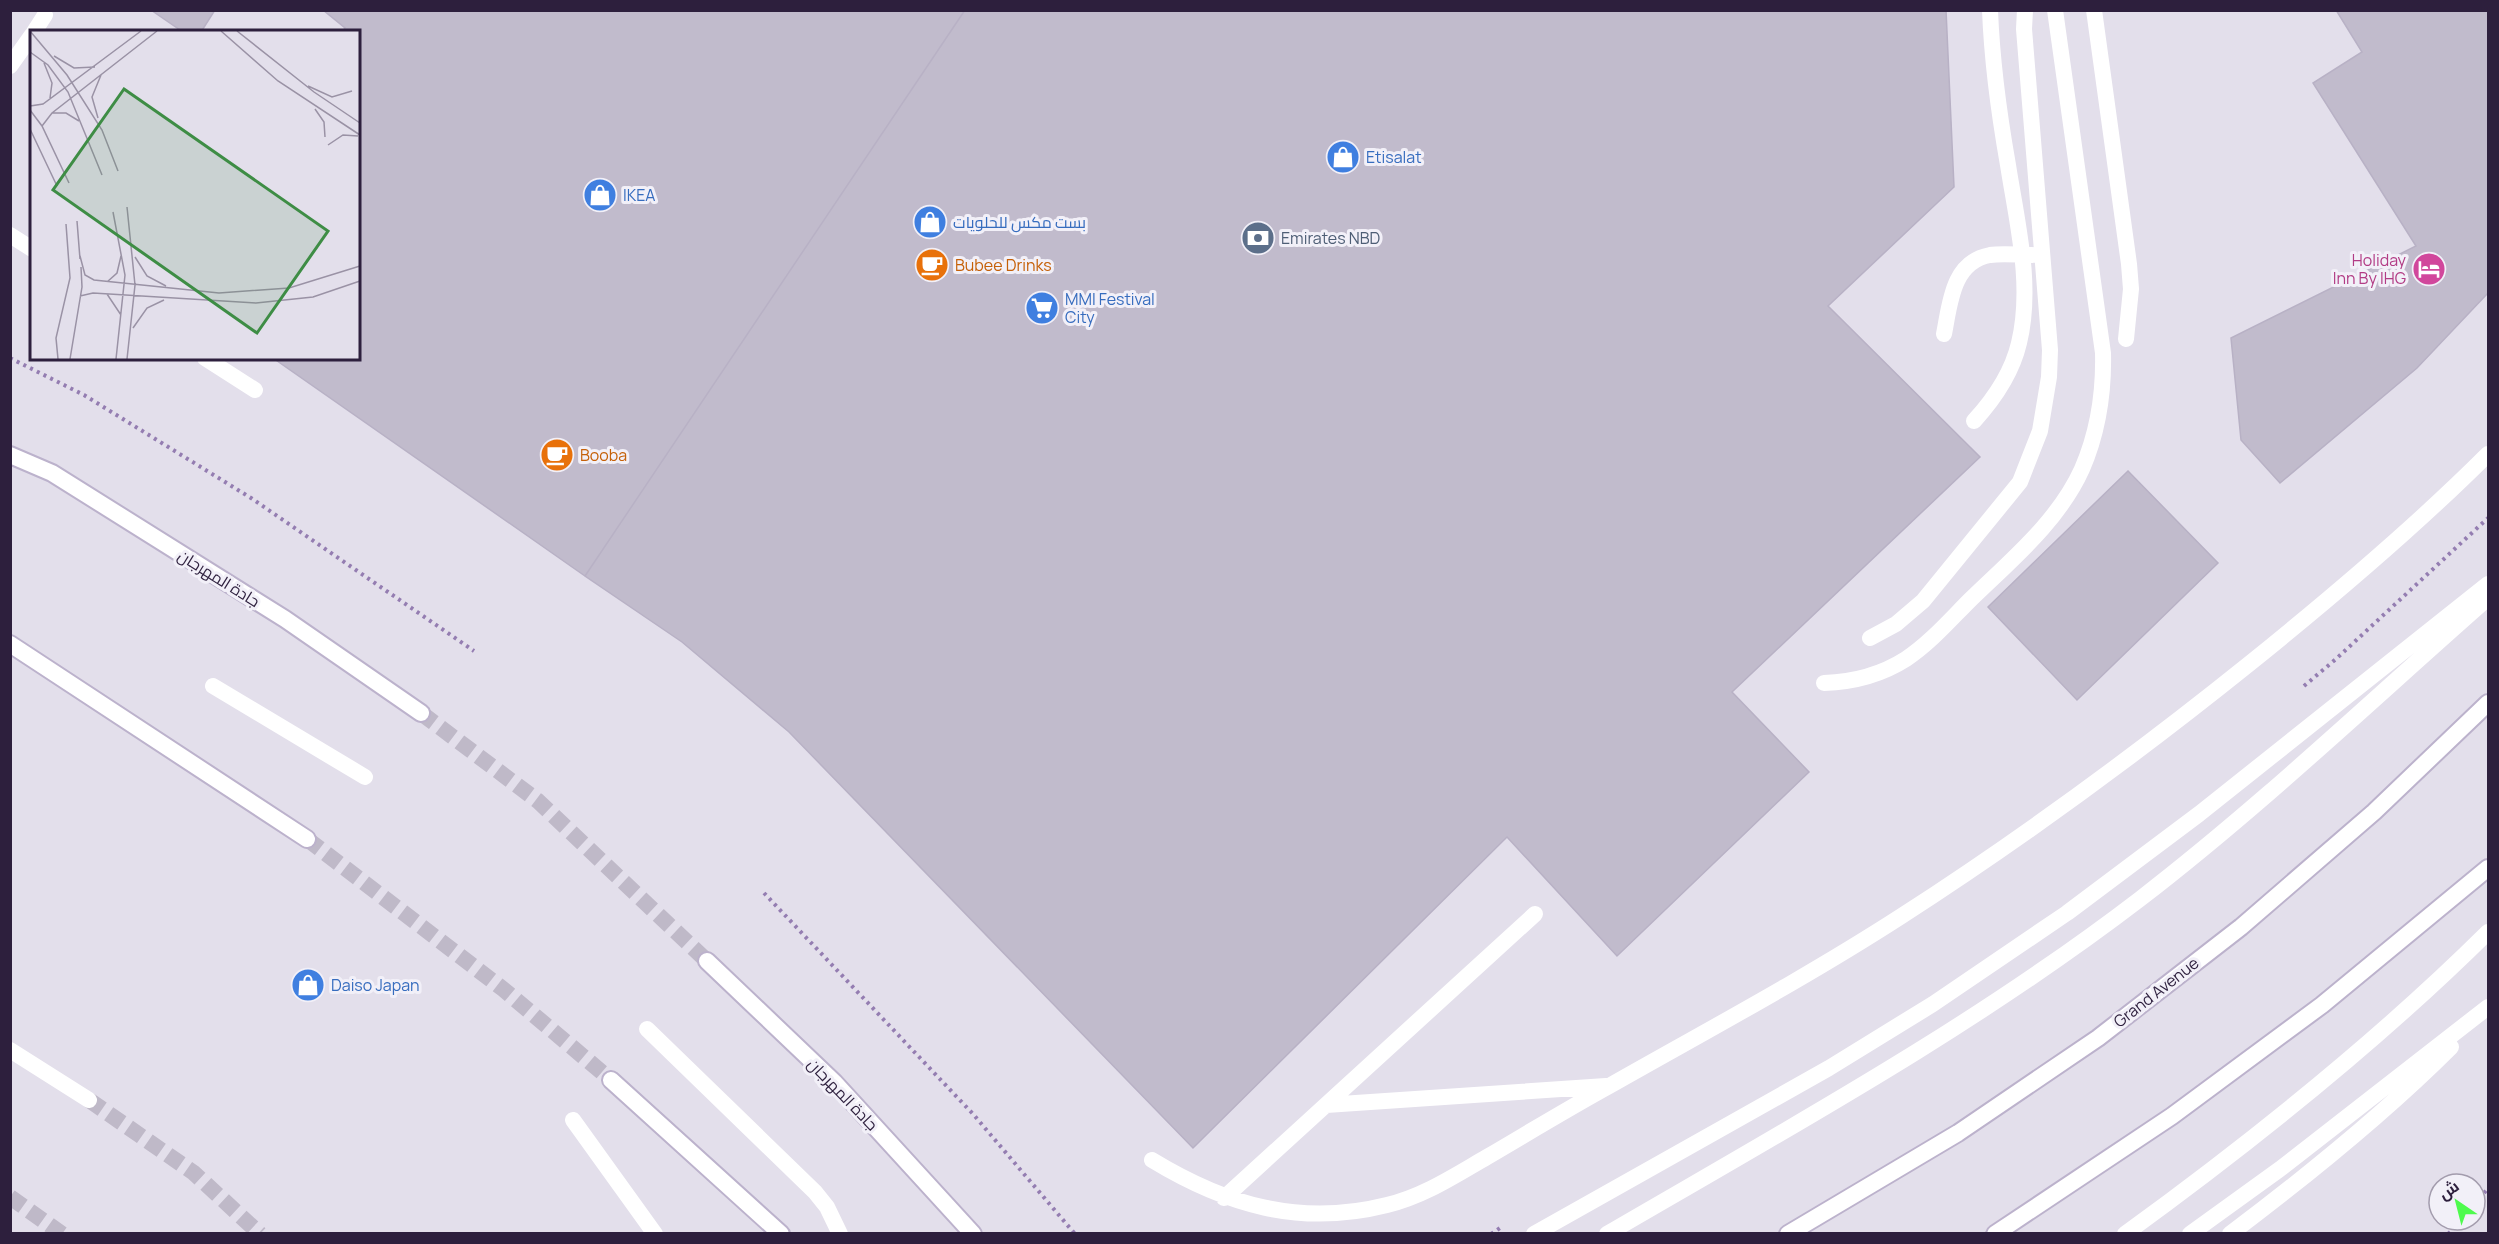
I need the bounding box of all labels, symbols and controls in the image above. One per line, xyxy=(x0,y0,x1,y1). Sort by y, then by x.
inset map xyxy=(30,30,360,360)
shop icon: Etisalat xyxy=(1325,139,1361,175)
place label: Etisalat xyxy=(1366,146,1422,168)
shop icon: IKEA xyxy=(582,177,618,213)
place label: IKEA xyxy=(623,184,656,206)
shop icon: بست مكس للحلويات xyxy=(912,204,948,240)
place label: بست مكس للحلويات xyxy=(953,211,1086,233)
bank icon: Emirates NBD xyxy=(1240,220,1276,256)
place label: Emirates NBD xyxy=(1281,227,1381,249)
cafe icon: Bubee Drinks xyxy=(914,247,950,283)
place label: Holiday Inn By IHG xyxy=(2333,249,2407,289)
hotel icon: Holiday Inn By IHG xyxy=(2411,251,2447,287)
place label: Bubee Drinks xyxy=(955,254,1052,276)
place label: MMI Festival City xyxy=(1065,288,1155,328)
supermarket icon: MMI Festival City xyxy=(1024,290,1060,326)
cafe icon: Booba xyxy=(539,437,575,473)
place label: Booba xyxy=(580,444,627,466)
street label: جادة المهرجان xyxy=(174,544,264,612)
street label: Grand Avenue xyxy=(2109,952,2203,1032)
shop icon: Daiso Japan xyxy=(290,967,326,1003)
place label: Daiso Japan xyxy=(331,974,420,996)
street label: جادة المهرجان xyxy=(803,1053,883,1135)
north arrow xyxy=(2427,1172,2487,1232)
text: ش xyxy=(2434,1175,2463,1205)

